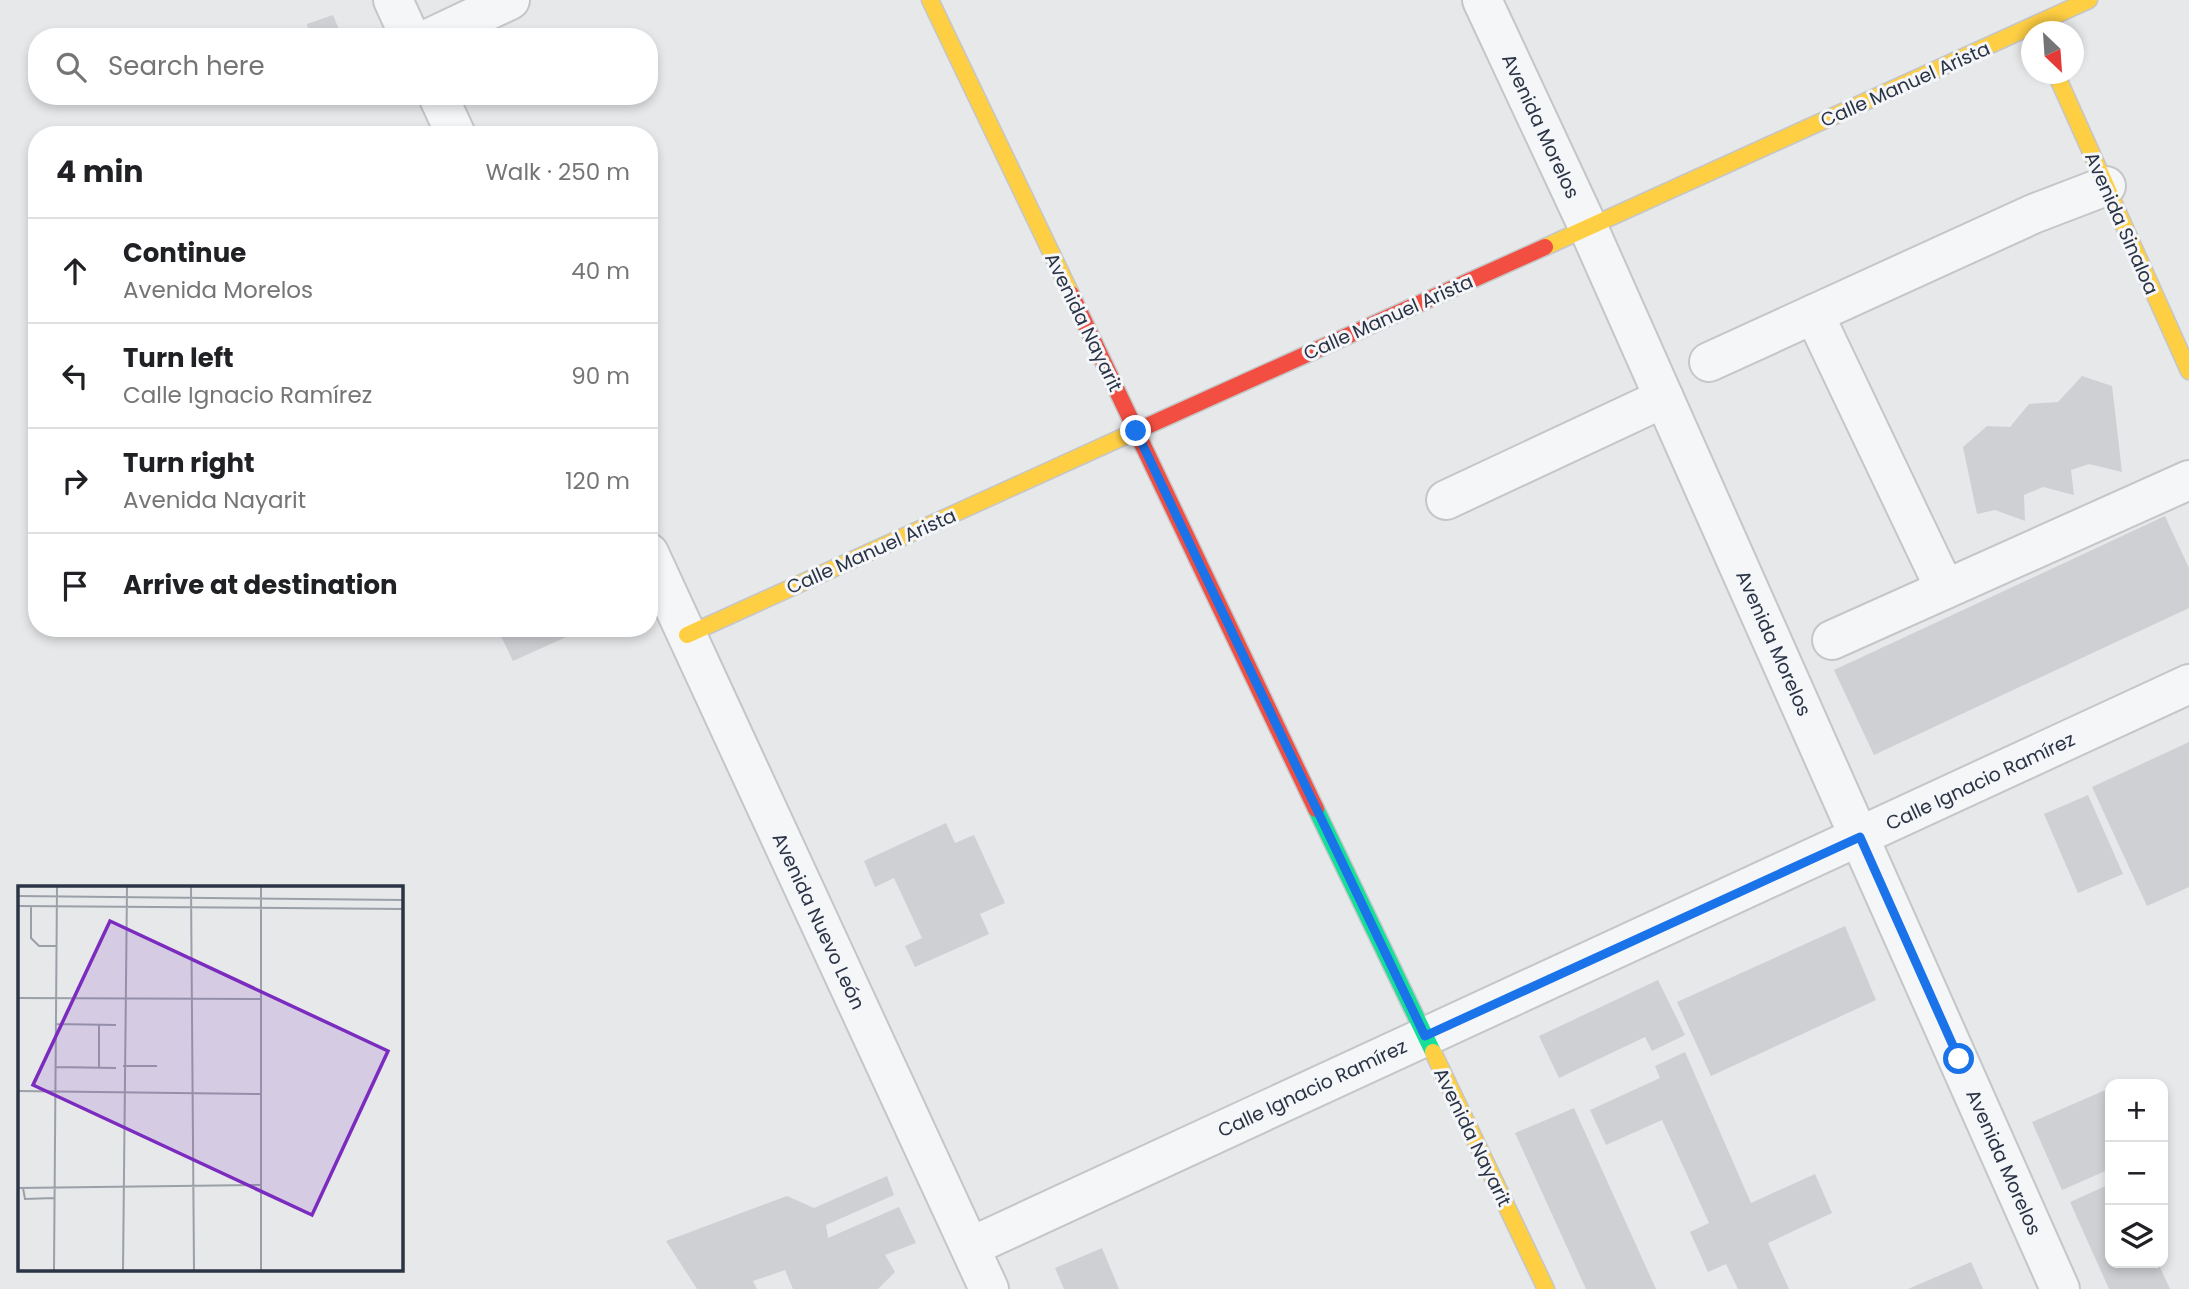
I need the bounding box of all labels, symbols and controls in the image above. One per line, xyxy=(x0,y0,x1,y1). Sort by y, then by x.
north arrow xyxy=(2021,21,2084,84)
search box xyxy=(28,28,658,105)
street label: Calle Manuel Arista xyxy=(1816,35,1994,134)
icon: search xyxy=(52,48,90,86)
text: Search here xyxy=(108,48,265,84)
street label: Avenida Morelos xyxy=(1495,49,1586,203)
street label: Avenida Sinaloa xyxy=(2078,148,2165,299)
text: 4 min xyxy=(56,150,144,193)
text: Walk · 250 m xyxy=(485,156,630,188)
text: Continue xyxy=(123,235,246,271)
street label: Avenida Nayarit xyxy=(1038,248,1129,396)
icon: ahead xyxy=(56,252,94,290)
text: 40 m xyxy=(571,255,630,287)
street label: Calle Manuel Arista xyxy=(1299,268,1477,367)
text: Avenida Morelos xyxy=(123,274,313,306)
text: Turn left xyxy=(123,340,234,376)
icon: left xyxy=(56,357,94,395)
text: 90 m xyxy=(571,360,630,392)
text: Calle Ignacio Ramírez xyxy=(123,379,372,411)
route end xyxy=(1120,415,1151,446)
text: Turn right xyxy=(123,445,255,481)
icon: right xyxy=(56,462,94,500)
text: 120 m xyxy=(565,465,630,497)
text: Avenida Nayarit xyxy=(123,484,306,516)
street label: Calle Manuel Arista xyxy=(782,502,960,601)
street label: Avenida Morelos xyxy=(1729,566,1818,720)
icon: arrive xyxy=(56,567,94,605)
text: Arrive at destination xyxy=(123,567,398,603)
street label: Calle Ignacio Ramírez xyxy=(1881,726,2079,837)
street label: Avenida Nuevo León xyxy=(766,828,871,1014)
inset map xyxy=(18,886,402,1272)
street label: Calle Ignacio Ramírez xyxy=(1213,1033,1411,1144)
route start xyxy=(1943,1043,1974,1074)
street label: Avenida Nayarit xyxy=(1427,1063,1518,1211)
map controls xyxy=(2105,1079,2168,1268)
button: + xyxy=(2105,1079,2168,1142)
street label: Avenida Morelos xyxy=(1959,1085,2048,1239)
button: − xyxy=(2105,1142,2168,1205)
button: layers xyxy=(2105,1205,2168,1268)

